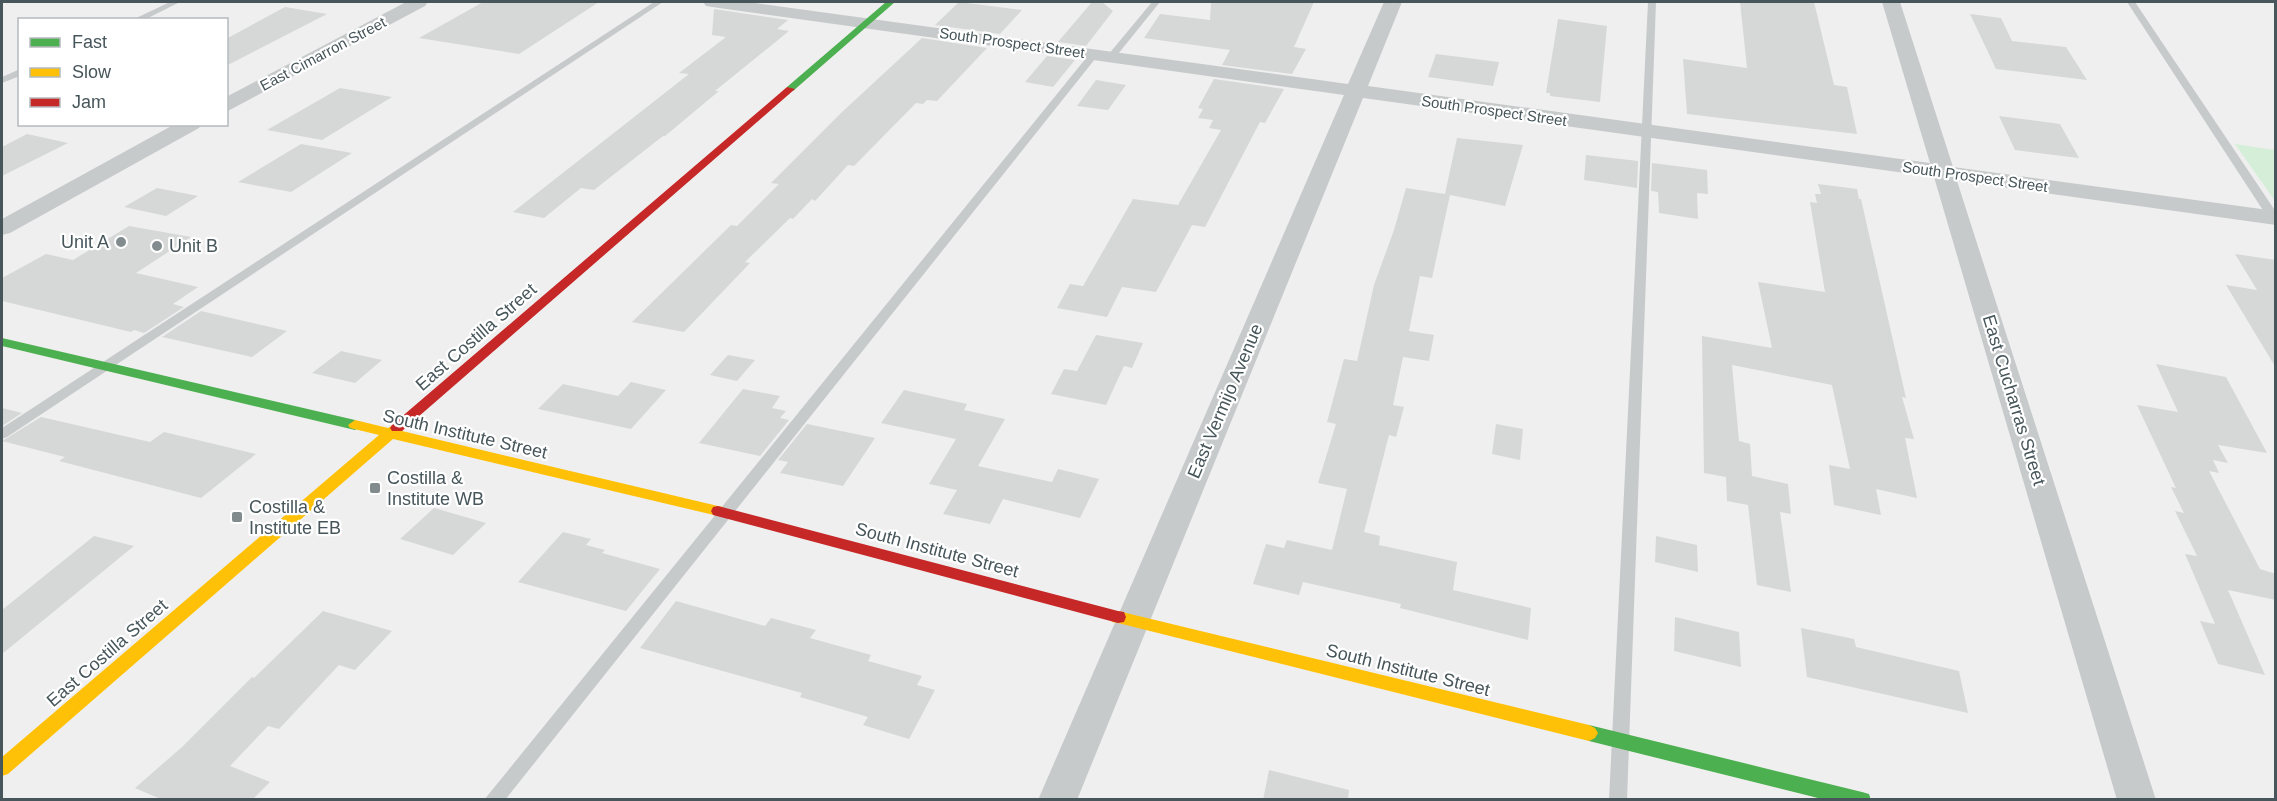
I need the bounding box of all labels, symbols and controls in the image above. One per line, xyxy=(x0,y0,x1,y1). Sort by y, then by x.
street label: East Cimarron Street xyxy=(257,13,389,94)
legend xyxy=(18,18,228,126)
street label: South Prospect Street xyxy=(938,24,1087,61)
text: Fast xyxy=(72,32,107,52)
text: Slow xyxy=(72,62,112,82)
text: Jam xyxy=(72,92,106,112)
street label: South Prospect Street xyxy=(1420,92,1569,129)
street label: South Prospect Street xyxy=(1901,158,2050,195)
place label: Unit A xyxy=(61,232,109,252)
marker: Unit A xyxy=(114,235,128,249)
place label: Unit B xyxy=(169,236,218,256)
marker: Unit B xyxy=(150,239,164,253)
street label: East Costilla Street xyxy=(412,279,540,395)
street label: East Cucharras Street xyxy=(1979,312,2049,488)
street label: East Vermijo Avenue xyxy=(1183,321,1267,481)
street label: South Institute Street xyxy=(381,405,549,463)
place label: Costilla & Institute WB xyxy=(387,468,484,509)
marker: Costilla & Institute WB xyxy=(368,481,382,495)
place label: Costilla & Institute EB xyxy=(249,497,341,538)
marker: Costilla & Institute EB xyxy=(230,510,244,524)
street label: South Institute Street xyxy=(853,519,1021,581)
street label: East Costilla Street xyxy=(43,595,171,711)
street label: South Institute Street xyxy=(1324,640,1492,700)

